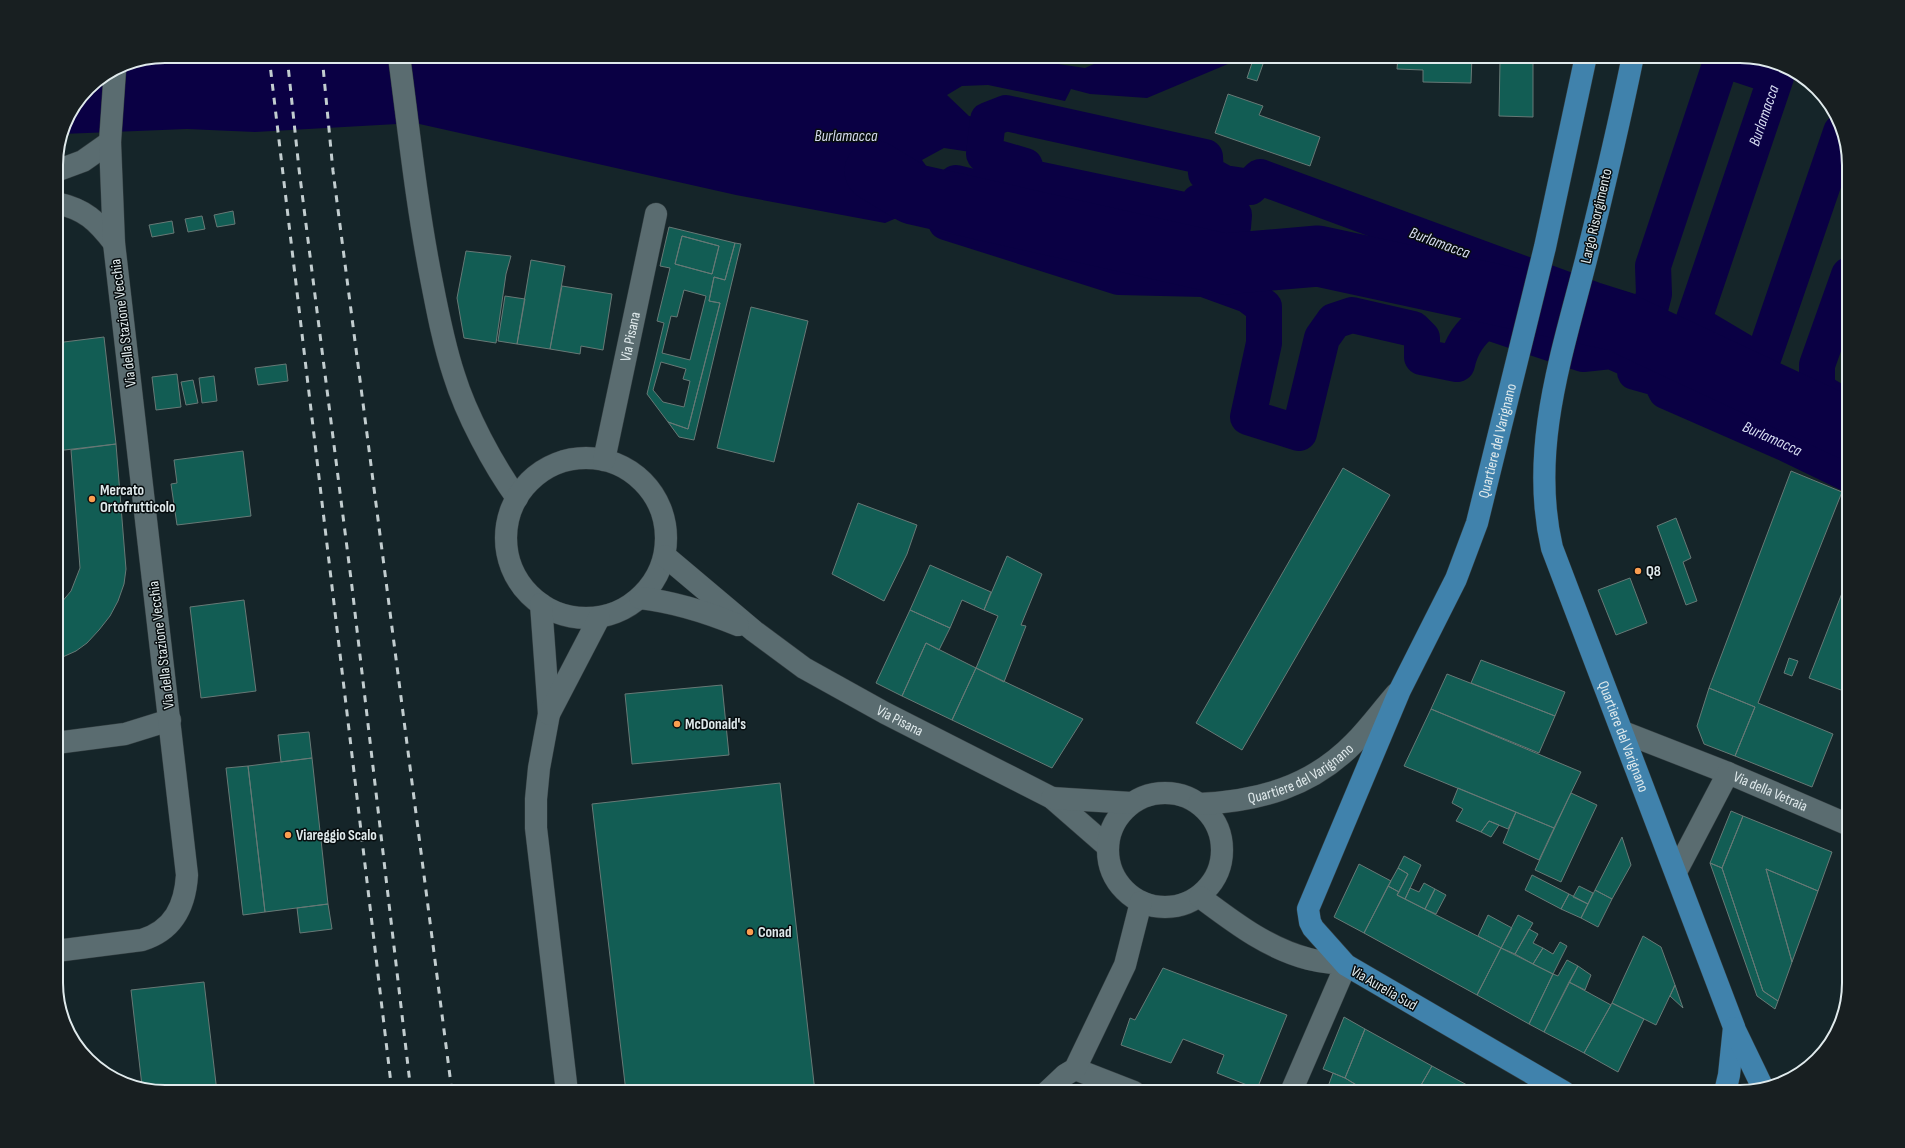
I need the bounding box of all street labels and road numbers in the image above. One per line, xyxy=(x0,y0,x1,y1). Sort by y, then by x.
street label: Largo Risorgimento xyxy=(1576,167,1617,265)
street label: Via della Stazione Vecchia xyxy=(106,258,141,388)
street label: Via Pisana xyxy=(616,310,645,363)
street label: Quartiere del Varignano xyxy=(1474,382,1521,500)
street label: Via della Stazione Vecchia xyxy=(144,580,179,710)
street label: Quartiere del Varignano xyxy=(1593,678,1653,795)
street label: Via Pisana xyxy=(873,701,927,741)
street label: Quartiere del Varignano xyxy=(1246,740,1358,808)
street label: Via della Vetraia xyxy=(1730,767,1811,816)
street label: Via Aurelia Sud xyxy=(1347,962,1420,1015)

